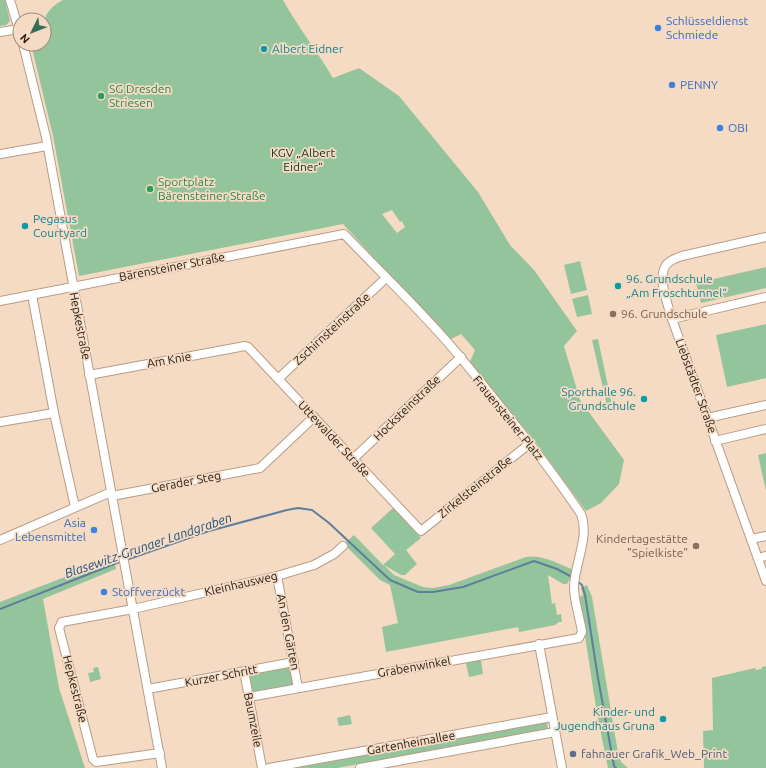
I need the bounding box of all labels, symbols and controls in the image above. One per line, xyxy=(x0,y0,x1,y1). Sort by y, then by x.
north arrow xyxy=(12,12,52,52)
place label: Schlüsseldienst Schmiede xyxy=(666,14,749,41)
marker: Schlüsseldienst Schmiede xyxy=(653,23,663,33)
text: N xyxy=(17,32,32,46)
place label: Albert Eidner xyxy=(272,42,344,55)
marker: Albert Eidner xyxy=(259,44,269,54)
place label: PENNY xyxy=(680,78,718,91)
marker: PENNY xyxy=(667,80,677,90)
place label: SG Dresden Striesen xyxy=(109,82,171,109)
marker: SG Dresden Striesen xyxy=(96,91,106,101)
place label: OBI xyxy=(728,121,748,134)
marker: OBI xyxy=(715,123,725,133)
park label: KGV „Albert Eidner“ xyxy=(271,146,335,173)
place label: Sportplatz Bärensteiner Straße xyxy=(158,175,266,202)
marker: Sportplatz Bärensteiner Straße xyxy=(145,184,155,194)
place label: Pegasus Courtyard xyxy=(33,212,87,239)
marker: Pegasus Courtyard xyxy=(20,221,30,231)
street label: Bärensteiner Straße xyxy=(118,250,226,283)
place label: 96. Grundschule „Am Froschtunnel“ xyxy=(626,272,727,299)
marker: 96. Grundschule „Am Froschtunnel“ xyxy=(613,281,623,291)
street label: Zschirnsteinstraße xyxy=(291,290,372,367)
street label: Hepkestraße xyxy=(68,291,93,361)
place label: 96. Grundschule xyxy=(621,307,708,320)
marker: 96. Grundschule xyxy=(608,309,618,319)
street label: Liebstädter Straße xyxy=(673,337,720,435)
street label: Am Knie xyxy=(146,349,192,370)
street label: Hocksteinstraße xyxy=(371,372,443,443)
street label: Frauensteiner Platz xyxy=(471,373,546,463)
place label: Sporthalle 96. Grundschule xyxy=(561,385,636,412)
marker: Sporthalle 96. Grundschule xyxy=(639,394,649,404)
street label: Uttewalder Straße xyxy=(296,398,373,479)
street label: Zirkelsteinstraße xyxy=(435,453,514,520)
street label: Gerader Steg xyxy=(150,468,222,495)
water label: Blasewitz‐Grunaer Landgraben xyxy=(63,510,233,580)
place label: Asia Lebensmittel xyxy=(15,516,86,543)
marker: Asia Lebensmittel xyxy=(89,525,99,535)
place label: Kindertagestätte "Spielkiste" xyxy=(596,532,688,559)
marker: Kindertagestätte "Spielkiste" xyxy=(691,541,701,551)
street label: Kleinhausweg xyxy=(203,569,279,598)
place label: Stoffverzückt xyxy=(112,585,185,598)
marker: Stoffverzückt xyxy=(99,587,109,597)
street label: An den Gärten xyxy=(275,593,302,671)
street label: Hepkestraße xyxy=(61,654,90,724)
street label: Grabenwinkel xyxy=(376,654,451,679)
street label: Kurzer Schritt xyxy=(184,662,259,689)
street label: Baumzeile xyxy=(242,691,265,748)
place label: Kinder- und Jugendhaus Gruna xyxy=(555,705,655,732)
marker: Kinder- und Jugendhaus Gruna xyxy=(658,714,668,724)
street label: Gartenheimallee xyxy=(366,728,456,757)
place label: fahnauer Grafik_Web_Print xyxy=(581,747,727,760)
marker: fahnauer Grafik_Web_Print xyxy=(568,749,578,759)

